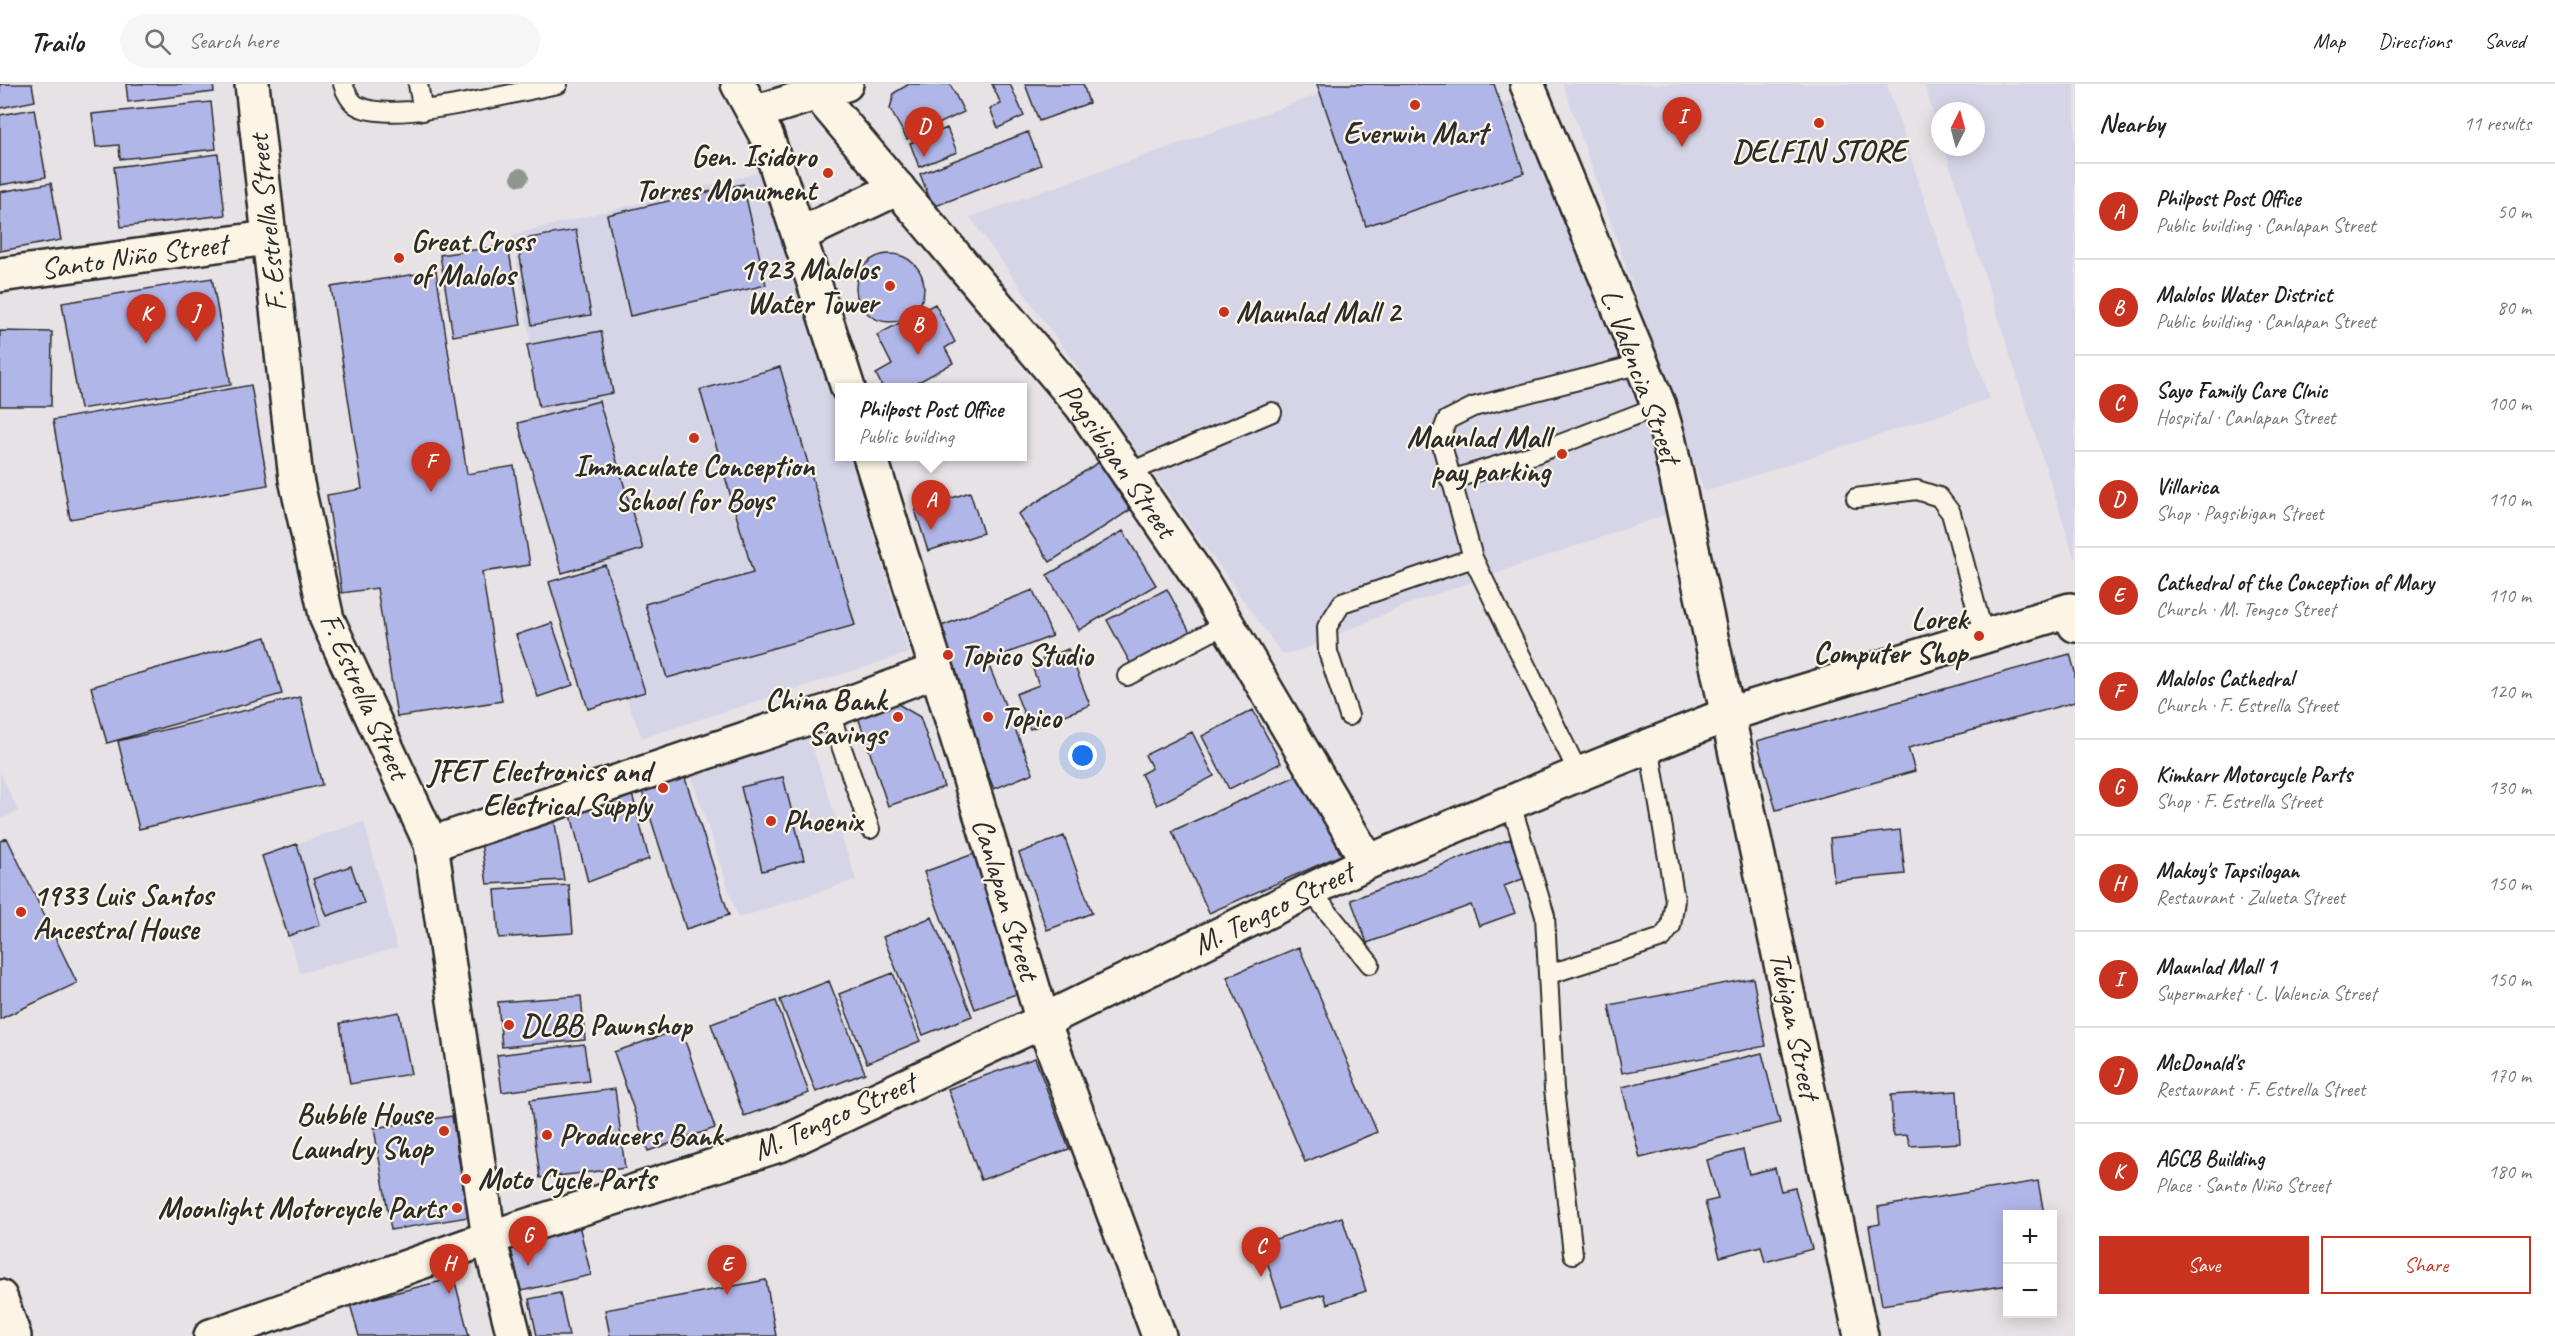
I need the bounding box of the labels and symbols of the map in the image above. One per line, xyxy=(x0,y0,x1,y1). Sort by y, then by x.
marker: Everwin Mart xyxy=(1408,98,1422,112)
pin: I xyxy=(1662,98,1702,147)
north arrow xyxy=(1931,102,1985,156)
pin: D xyxy=(904,107,944,157)
place label: Everwin Mart xyxy=(1343,114,1492,152)
marker: DELFIN STORE xyxy=(1812,116,1826,130)
street label: F. Estrella Street xyxy=(238,130,295,313)
place label: DELFIN STORE xyxy=(1732,132,1910,170)
place label: Gen. Isidoro Torres Monument xyxy=(635,137,819,209)
marker: Gen. Isidoro Torres Monument xyxy=(821,166,835,180)
place label: Great Cross of Malolos xyxy=(411,222,537,294)
street label: Santo Niño Street xyxy=(38,224,234,288)
place label: 1923 Malolos Water Tower xyxy=(739,250,881,322)
marker: Great Cross of Malolos xyxy=(392,251,406,265)
marker: 1923 Malolos Water Tower xyxy=(883,279,897,293)
street label: L. Valencia Street xyxy=(1592,283,1692,472)
pin: J xyxy=(176,292,216,342)
place label: Maunlad Mall 2 xyxy=(1236,293,1403,331)
pin: K xyxy=(126,294,166,344)
marker: Maunlad Mall 2 xyxy=(1217,305,1231,319)
pin: B xyxy=(898,306,938,355)
street label: Pagsibigan Street xyxy=(1051,375,1187,548)
place label: Maunlad Mall pay parking xyxy=(1407,418,1556,491)
marker: Immaculate Conception School for Boys xyxy=(687,431,701,445)
pin: F xyxy=(412,442,450,492)
place label: Immaculate Conception School for Boys xyxy=(574,447,815,519)
marker: Maunlad Mall pay parking xyxy=(1555,447,1569,461)
pin: A xyxy=(912,480,950,530)
place label: Lorek Computer Shop xyxy=(1813,600,1970,672)
street label: F. Estrella Street xyxy=(311,607,420,788)
marker: Lorek Computer Shop xyxy=(1972,629,1986,643)
place label: Topico Studio xyxy=(960,636,1095,674)
marker: Topico Studio xyxy=(941,648,955,662)
place label: China Bank Savings xyxy=(765,681,889,753)
place label: Topico xyxy=(1000,698,1063,736)
marker: China Bank Savings xyxy=(891,710,905,724)
marker: Topico xyxy=(981,710,995,724)
your location xyxy=(1068,741,1097,770)
place label: JFET Electronics and Electrical Supply xyxy=(426,752,656,824)
marker: JFET Electronics and Electrical Supply xyxy=(656,781,670,795)
place label: Phoenix xyxy=(783,802,865,840)
marker: Phoenix xyxy=(764,814,778,828)
street label: Canlapan Street xyxy=(963,814,1049,987)
street label: M. Tengco Street xyxy=(1186,851,1363,963)
place label: 1933 Luis Santos Ancestral House xyxy=(33,876,216,948)
marker: 1933 Luis Santos Ancestral House xyxy=(14,905,28,919)
street label: Tubigan Street xyxy=(1761,948,1830,1106)
place label: DLBB Pawnshop xyxy=(521,1006,694,1044)
marker: DLBB Pawnshop xyxy=(502,1018,516,1032)
street label: M. Tengco Street xyxy=(747,1062,925,1169)
place label: Bubble House Laundry Shop xyxy=(290,1095,435,1167)
place label: Producers Bank xyxy=(559,1116,725,1154)
marker: Bubble House Laundry Shop xyxy=(437,1124,451,1138)
marker: Producers Bank xyxy=(540,1128,554,1142)
place label: Moto Cycle Parts xyxy=(478,1160,659,1199)
marker: Moto Cycle Parts xyxy=(459,1172,473,1186)
place label: Moonlight Motorcycle Parts xyxy=(158,1189,448,1227)
marker: Moonlight Motorcycle Parts xyxy=(450,1201,464,1215)
pin: G xyxy=(508,1216,548,1266)
pin: C xyxy=(1242,1228,1280,1277)
pin: H xyxy=(430,1244,468,1294)
pin: E xyxy=(708,1246,746,1295)

